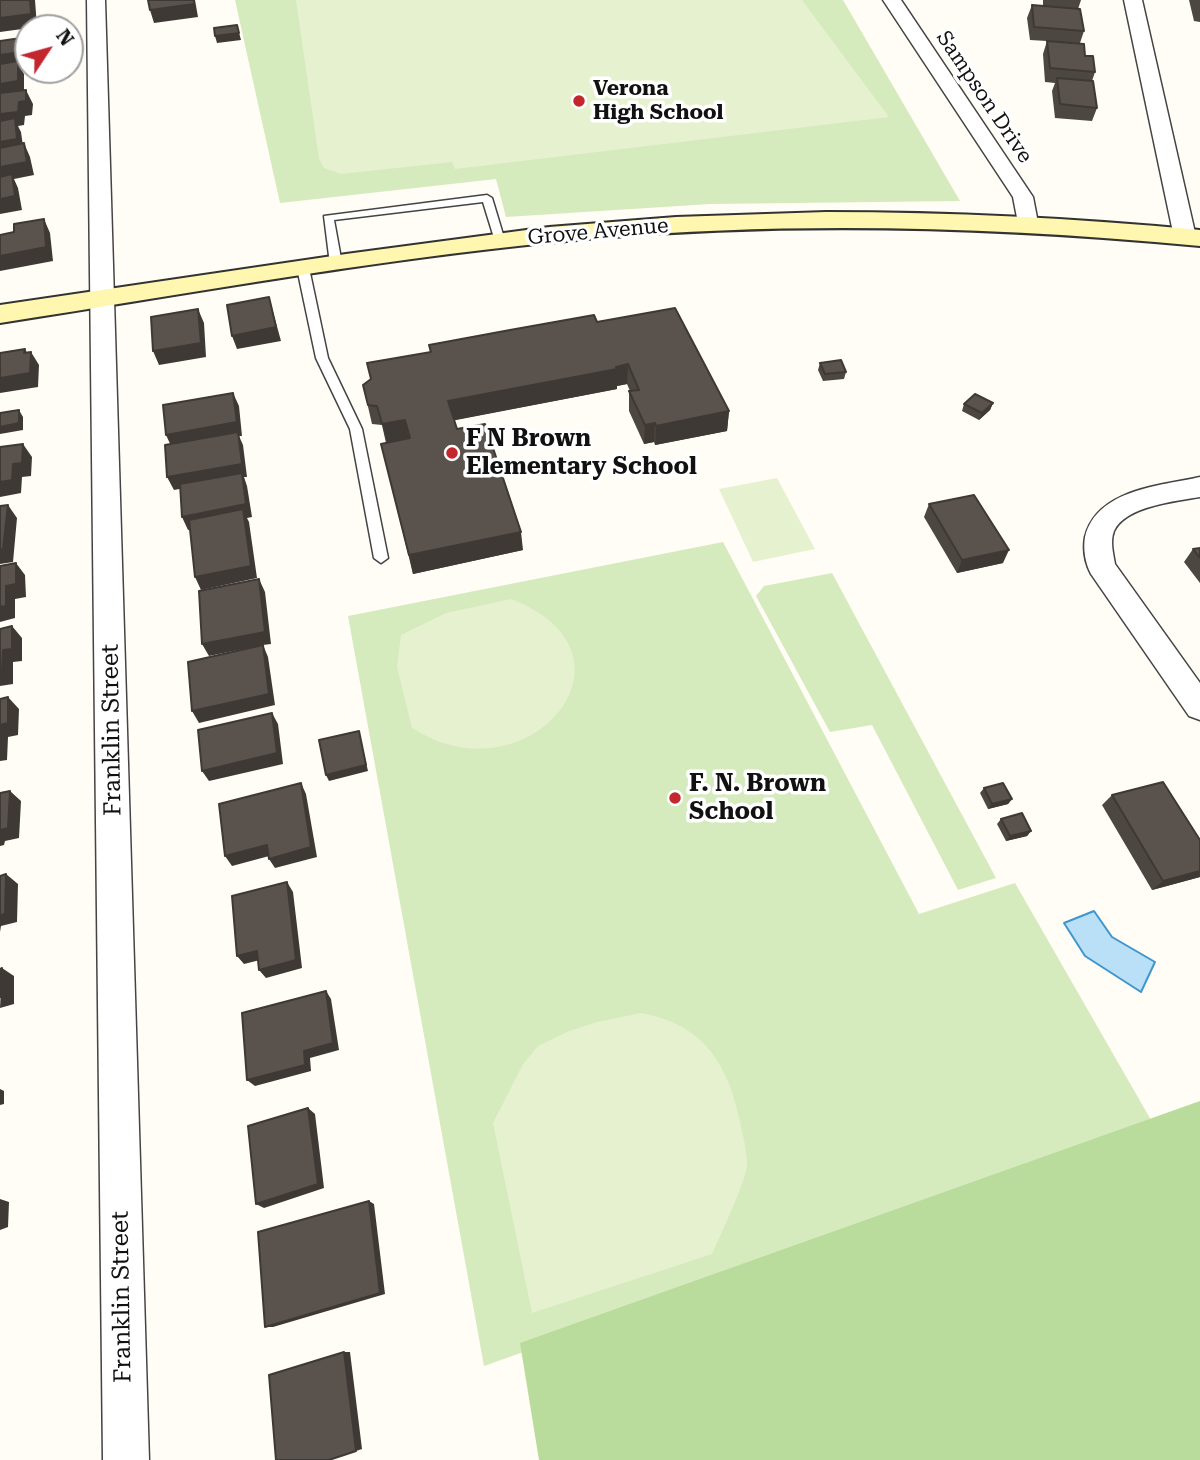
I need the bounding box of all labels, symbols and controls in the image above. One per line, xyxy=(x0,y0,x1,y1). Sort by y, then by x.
north arrow xyxy=(14,14,84,84)
text: N xyxy=(51,25,78,50)
street label: Sampson Drive xyxy=(931,26,1037,168)
place label: Verona High School xyxy=(593,76,723,126)
marker: Verona High School xyxy=(571,93,587,109)
street label: Grove Avenue xyxy=(527,213,669,251)
place label: F N Brown Elementary School xyxy=(466,425,697,481)
marker: F N Brown Elementary School xyxy=(444,445,460,461)
street label: Franklin Street xyxy=(96,644,128,816)
place label: F. N. Brown School xyxy=(689,770,826,826)
marker: F. N. Brown School xyxy=(667,790,683,806)
street label: Franklin Street xyxy=(106,1211,138,1383)

